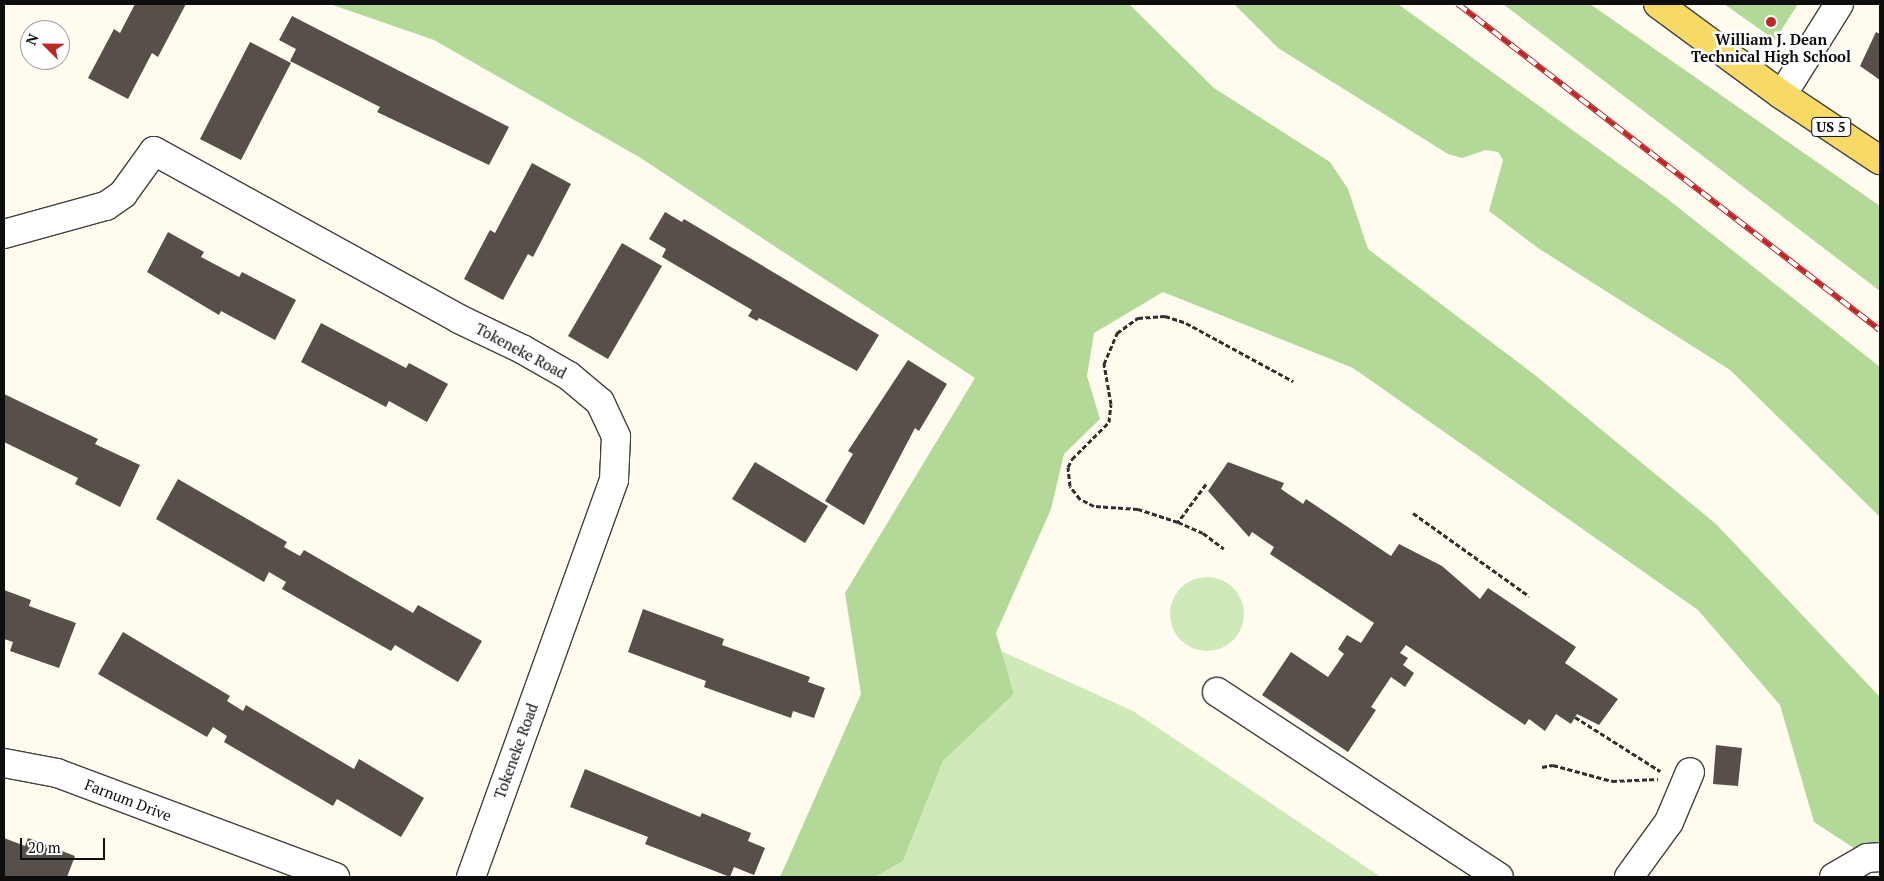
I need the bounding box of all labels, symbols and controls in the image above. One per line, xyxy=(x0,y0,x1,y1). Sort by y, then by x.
marker: William J. Dean Technical High School xyxy=(1765,16,1777,28)
north arrow xyxy=(20,20,70,70)
place label: William J. Dean Technical High School xyxy=(1691,30,1851,65)
text: N xyxy=(21,31,42,48)
road number: US 5 xyxy=(1811,115,1851,138)
street label: Tokeneke Road xyxy=(472,319,570,383)
street label: Tokeneke Road xyxy=(490,701,542,801)
street label: Farnum Drive xyxy=(82,775,174,825)
scale bar xyxy=(22,828,108,860)
text: 20 m xyxy=(28,837,61,857)

